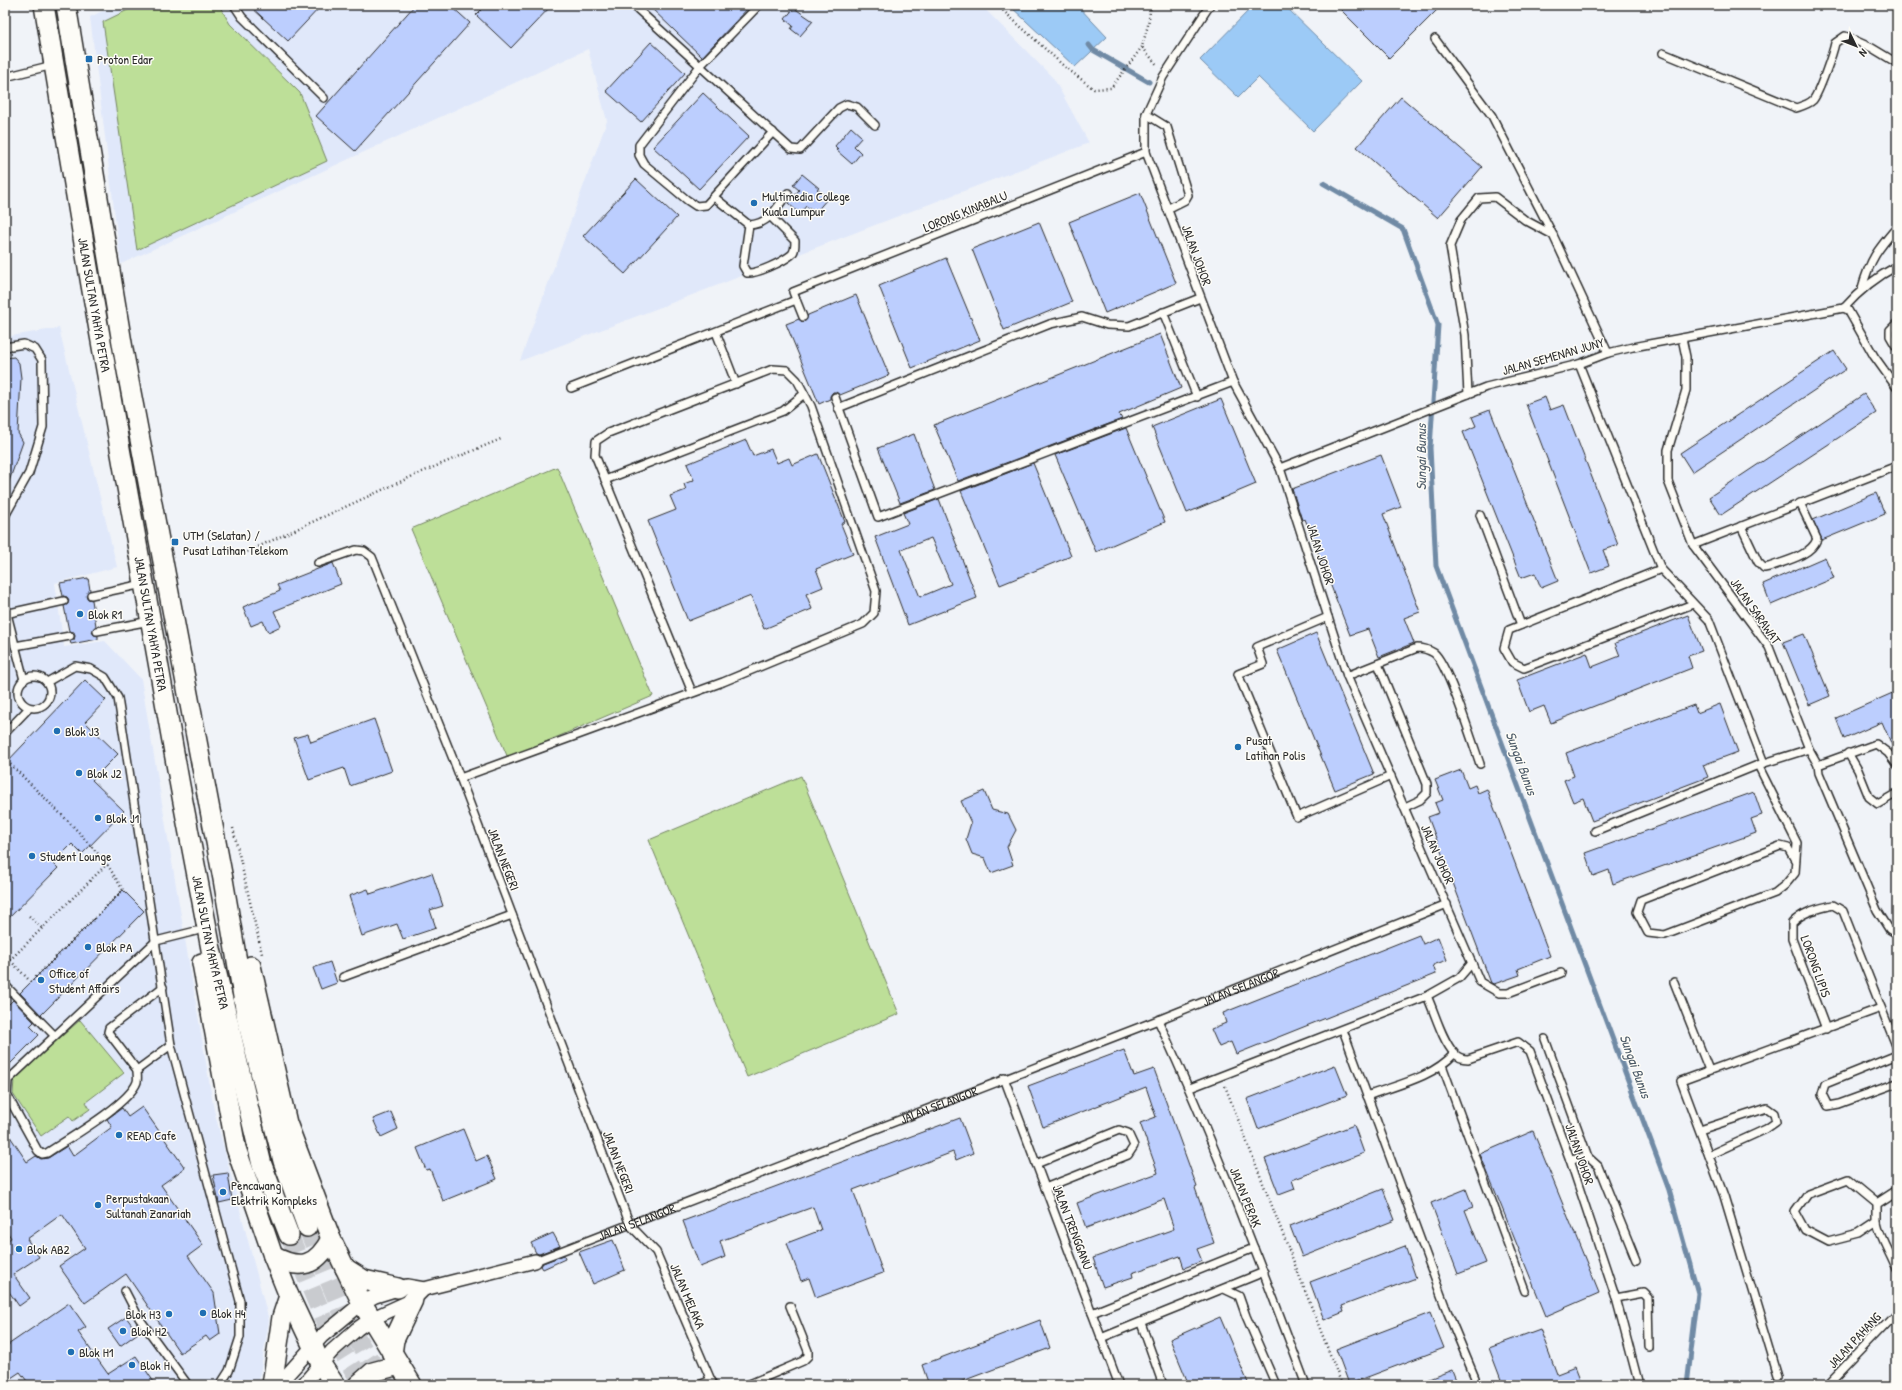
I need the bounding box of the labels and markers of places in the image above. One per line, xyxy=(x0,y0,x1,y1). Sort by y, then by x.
place label: Proton Edar xyxy=(97,50,153,68)
marker: Proton Edar xyxy=(84,54,94,64)
place label: Multimedia College Kuala Lumpur xyxy=(762,187,850,220)
marker: Multimedia College Kuala Lumpur xyxy=(749,198,759,208)
place label: UTM (Selatan) / Pusat Latihan Telekom xyxy=(183,526,288,559)
marker: UTM (Selatan) / Pusat Latihan Telekom xyxy=(170,537,180,547)
place label: Blok R1 xyxy=(88,605,123,623)
marker: Blok R1 xyxy=(75,609,85,619)
place label: Blok J3 xyxy=(65,722,99,740)
marker: Blok J3 xyxy=(52,726,62,736)
place label: Pusat Latihan Polis xyxy=(1246,731,1306,764)
marker: Pusat Latihan Polis xyxy=(1233,742,1243,752)
place label: Blok J2 xyxy=(87,764,122,782)
marker: Blok J2 xyxy=(74,768,84,778)
place label: Blok J1 xyxy=(106,809,139,827)
marker: Blok J1 xyxy=(93,813,103,823)
place label: Student Lounge xyxy=(40,847,111,865)
marker: Student Lounge xyxy=(27,851,37,861)
place label: Blok PA xyxy=(96,938,133,956)
marker: Blok PA xyxy=(83,942,93,952)
place label: Office of Student Affairs xyxy=(49,964,119,997)
marker: Office of Student Affairs xyxy=(36,975,46,985)
place label: READ Cafe xyxy=(127,1126,176,1144)
marker: READ Cafe xyxy=(114,1130,124,1140)
place label: Pencawang Elektrik Kompleks xyxy=(231,1176,317,1209)
marker: Pencawang Elektrik Kompleks xyxy=(218,1187,228,1197)
place label: Perpustakaan Sultanah Zanariah xyxy=(106,1189,191,1222)
marker: Perpustakaan Sultanah Zanariah xyxy=(93,1200,103,1210)
place label: Blok AB2 xyxy=(27,1240,70,1258)
marker: Blok AB2 xyxy=(14,1244,24,1254)
place label: Blok H4 xyxy=(211,1304,246,1322)
place label: Blok H3 xyxy=(125,1305,161,1323)
marker: Blok H4 xyxy=(198,1308,208,1318)
marker: Blok H3 xyxy=(164,1309,174,1319)
place label: Blok H2 xyxy=(131,1322,167,1340)
marker: Blok H2 xyxy=(118,1326,128,1336)
place label: Blok H1 xyxy=(79,1343,114,1361)
marker: Blok H1 xyxy=(66,1347,76,1357)
place label: Blok H xyxy=(140,1356,170,1374)
marker: Blok H xyxy=(127,1360,137,1370)

